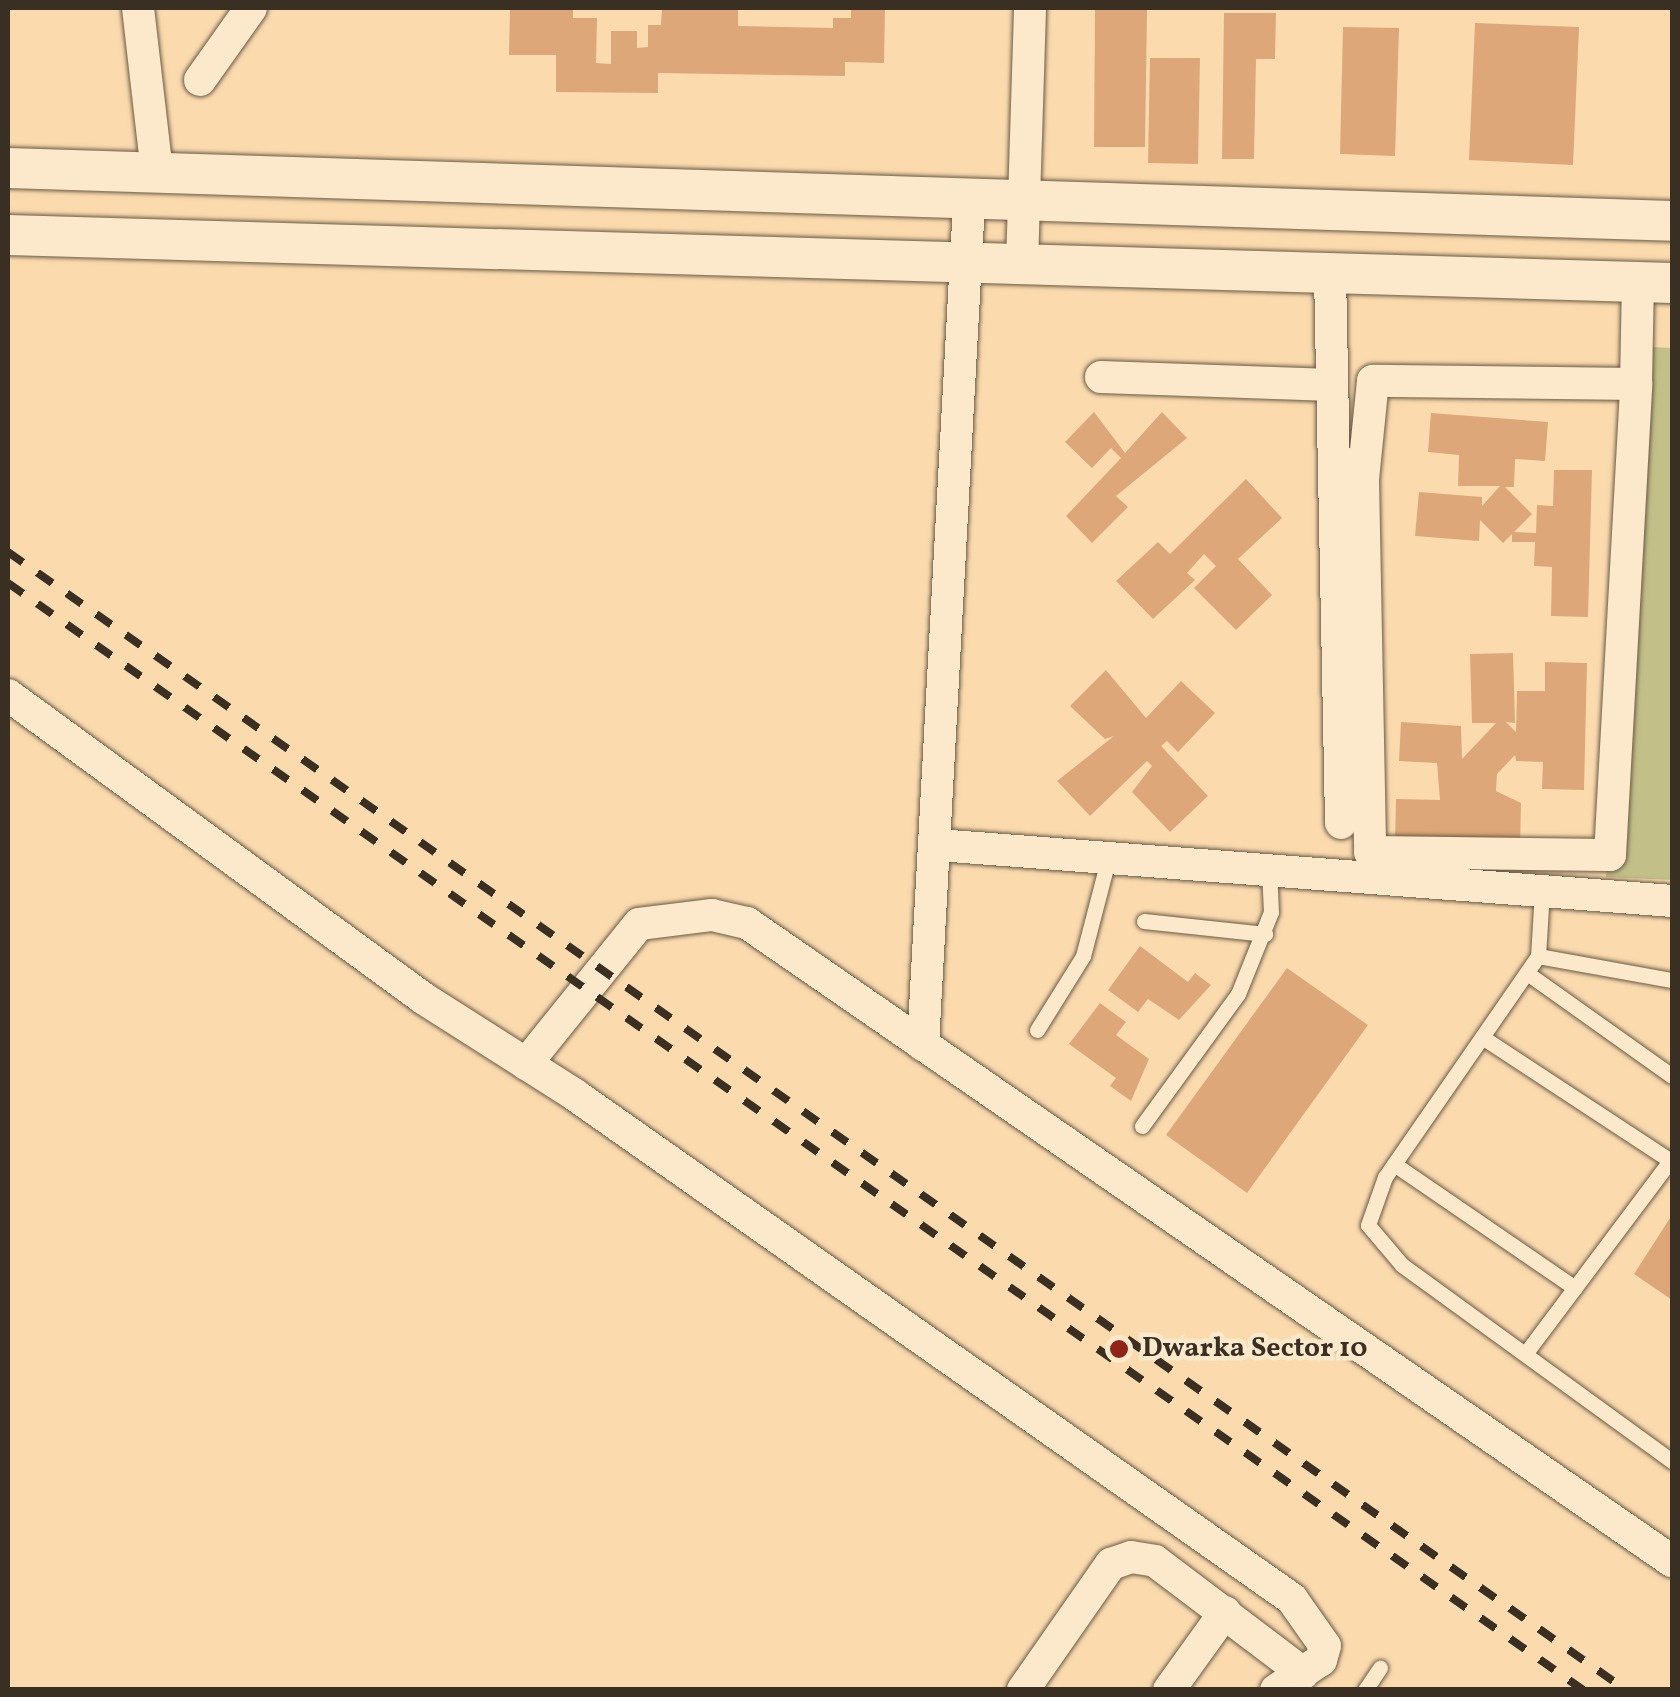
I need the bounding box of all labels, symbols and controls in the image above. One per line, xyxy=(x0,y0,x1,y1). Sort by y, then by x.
place label: Dwarka Sector 10 xyxy=(1142,1332,1367,1366)
marker: Dwarka Sector 10 xyxy=(1106,1336,1132,1362)

